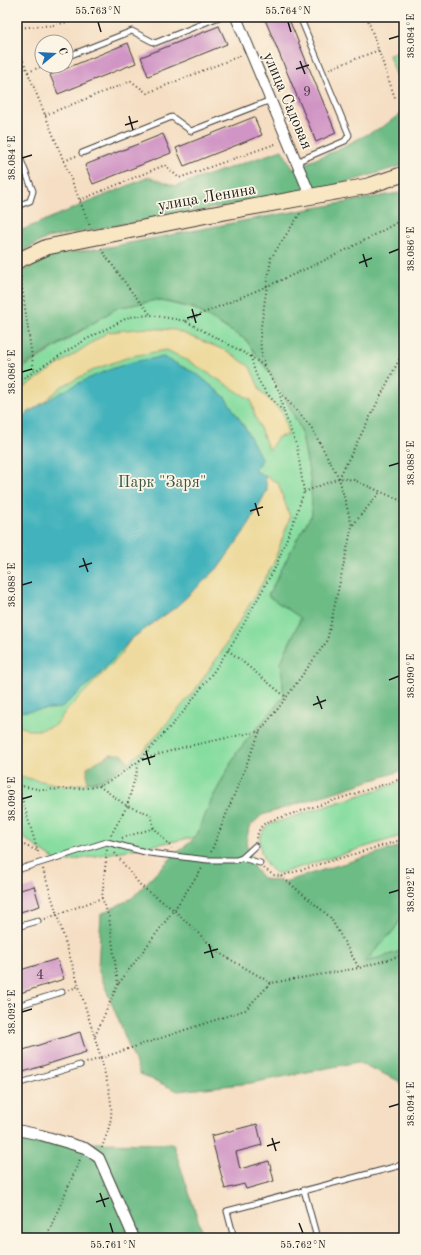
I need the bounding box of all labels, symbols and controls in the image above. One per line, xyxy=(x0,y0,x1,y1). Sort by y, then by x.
text: 55.763°N xyxy=(75,6,121,16)
text: 55.764°N xyxy=(265,6,311,16)
text: 38.084°E xyxy=(406,14,416,58)
north arrow xyxy=(34,34,74,74)
text: С xyxy=(56,46,68,57)
street label: улица Садовая xyxy=(259,50,315,152)
house number: 9 xyxy=(303,85,311,99)
text: 38.084°E xyxy=(7,136,17,180)
street label: улица Ленина xyxy=(157,181,257,214)
text: 38.086°E xyxy=(406,227,416,271)
text: 38.086°E xyxy=(7,350,17,394)
text: 38.088°E xyxy=(406,441,416,485)
park label: Парк "Заря" xyxy=(118,475,206,491)
text: 38.088°E xyxy=(7,563,17,607)
text: 38.090°E xyxy=(406,654,416,698)
text: 38.090°E xyxy=(7,777,17,821)
text: 38.092°E xyxy=(406,868,416,912)
house number: 4 xyxy=(36,968,44,982)
text: 38.092°E xyxy=(7,990,17,1034)
text: 38.094°E xyxy=(406,1082,416,1126)
text: 55.761°N xyxy=(90,1240,136,1250)
text: 55.762°N xyxy=(280,1240,326,1250)

